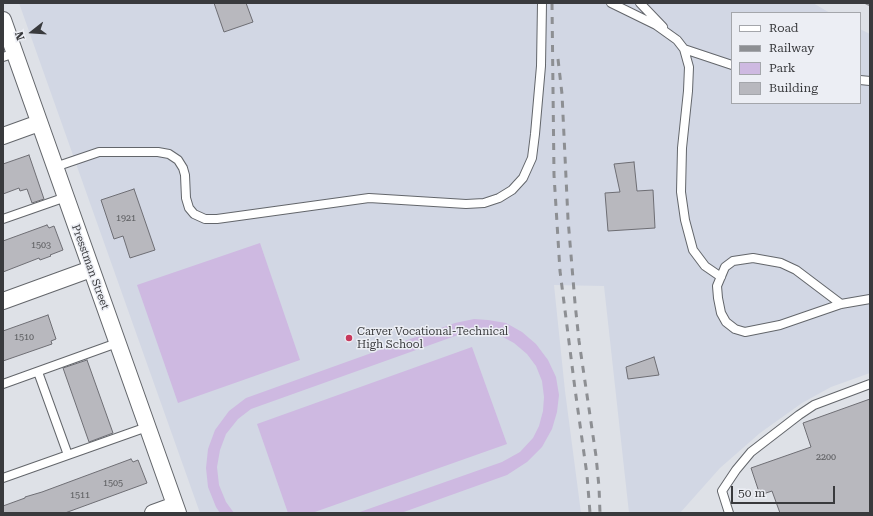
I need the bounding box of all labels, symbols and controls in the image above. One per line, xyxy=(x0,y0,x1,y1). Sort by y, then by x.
north arrow xyxy=(12,12,52,52)
legend xyxy=(731,12,861,104)
text: Road xyxy=(769,21,798,35)
text: N xyxy=(13,30,28,42)
text: Railway xyxy=(769,41,814,55)
text: Park xyxy=(769,61,795,75)
text: Building xyxy=(769,81,818,95)
house number: 1921 xyxy=(116,213,136,223)
street label: Presstman Street xyxy=(68,223,112,311)
house number: 1503 xyxy=(31,240,51,250)
place label: Carver Vocational-Technical High School xyxy=(357,325,508,351)
house number: 1510 xyxy=(14,332,34,342)
marker: Carver Vocational-Technical High School xyxy=(344,333,354,343)
house number: 2200 xyxy=(816,452,836,462)
house number: 1505 xyxy=(103,478,123,488)
scale bar xyxy=(733,478,837,504)
text: 50 m xyxy=(738,486,765,500)
house number: 1511 xyxy=(70,490,90,500)

